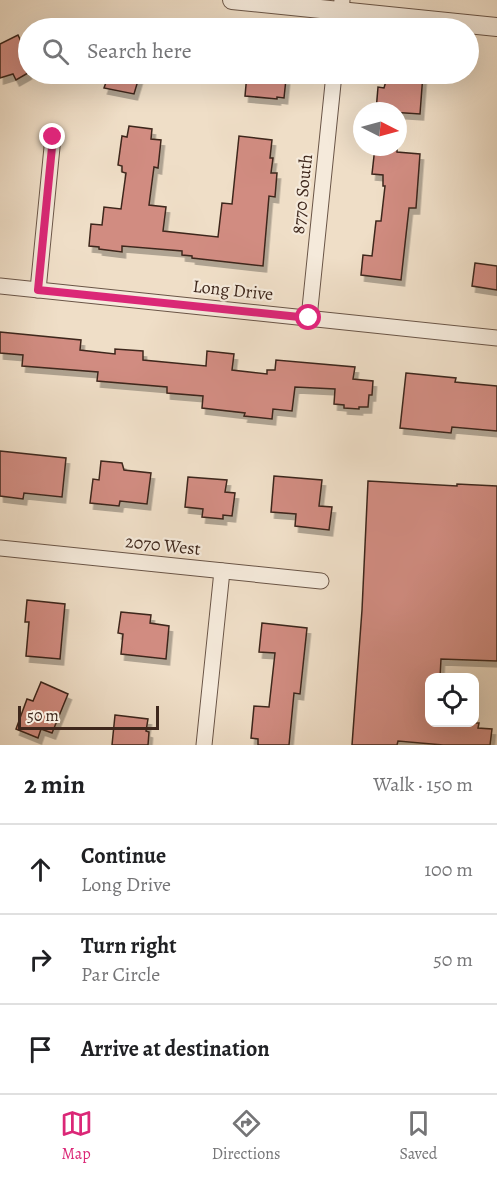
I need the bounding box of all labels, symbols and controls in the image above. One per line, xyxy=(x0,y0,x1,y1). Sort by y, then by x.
search box xyxy=(18,18,479,84)
icon: search xyxy=(39,35,72,68)
text: Search here xyxy=(87,36,192,66)
north arrow xyxy=(353,102,407,156)
route end xyxy=(39,123,65,149)
street label: 8770 South xyxy=(286,152,318,235)
street label: Long Drive xyxy=(191,274,275,306)
route start xyxy=(295,304,321,330)
street label: 2070 West xyxy=(124,529,202,561)
map controls xyxy=(425,673,479,727)
button: locate xyxy=(425,673,479,727)
scale bar xyxy=(18,703,159,730)
text: 50 m xyxy=(27,705,59,727)
text: 2 min xyxy=(24,767,85,802)
text: Walk · 150 m xyxy=(373,771,473,798)
text: Continue xyxy=(81,841,166,871)
icon: ahead xyxy=(24,853,57,886)
text: 100 m xyxy=(424,856,473,883)
text: Long Drive xyxy=(81,871,171,898)
text: Turn right xyxy=(81,931,177,961)
icon: right xyxy=(24,943,57,976)
text: 50 m xyxy=(433,946,473,973)
text: Par Circle xyxy=(81,961,160,988)
icon: arrive xyxy=(24,1033,57,1066)
text: Arrive at destination xyxy=(81,1034,270,1064)
tab: Map xyxy=(60,1107,93,1165)
tab: Directions xyxy=(212,1107,280,1165)
tab: Saved xyxy=(399,1107,437,1165)

